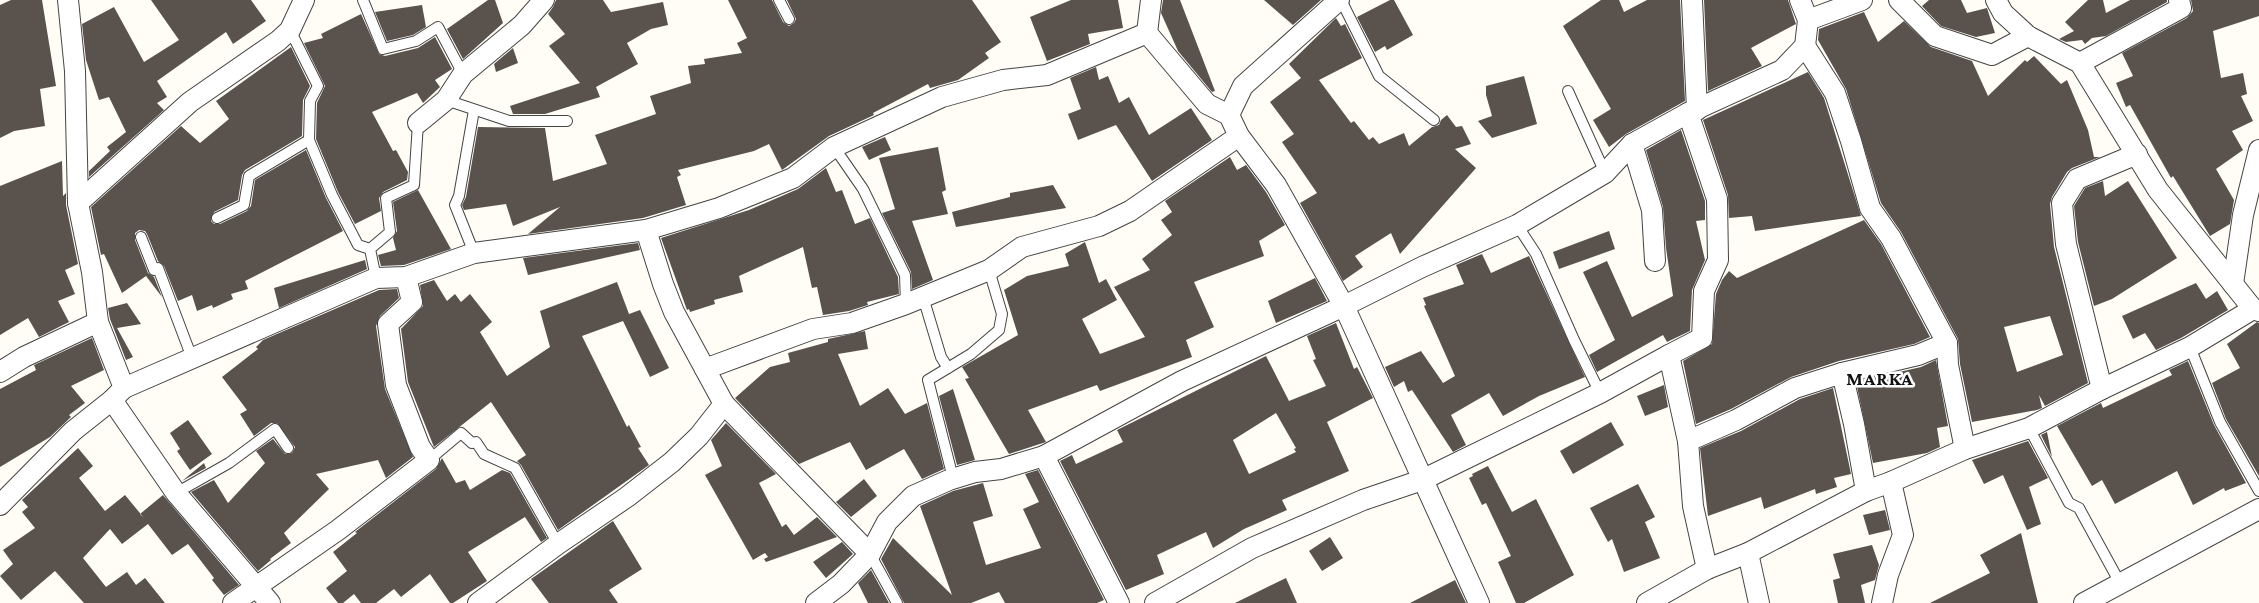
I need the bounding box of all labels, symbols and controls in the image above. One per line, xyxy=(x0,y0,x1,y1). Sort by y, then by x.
district label: MARKA xyxy=(1846,368,1914,389)

